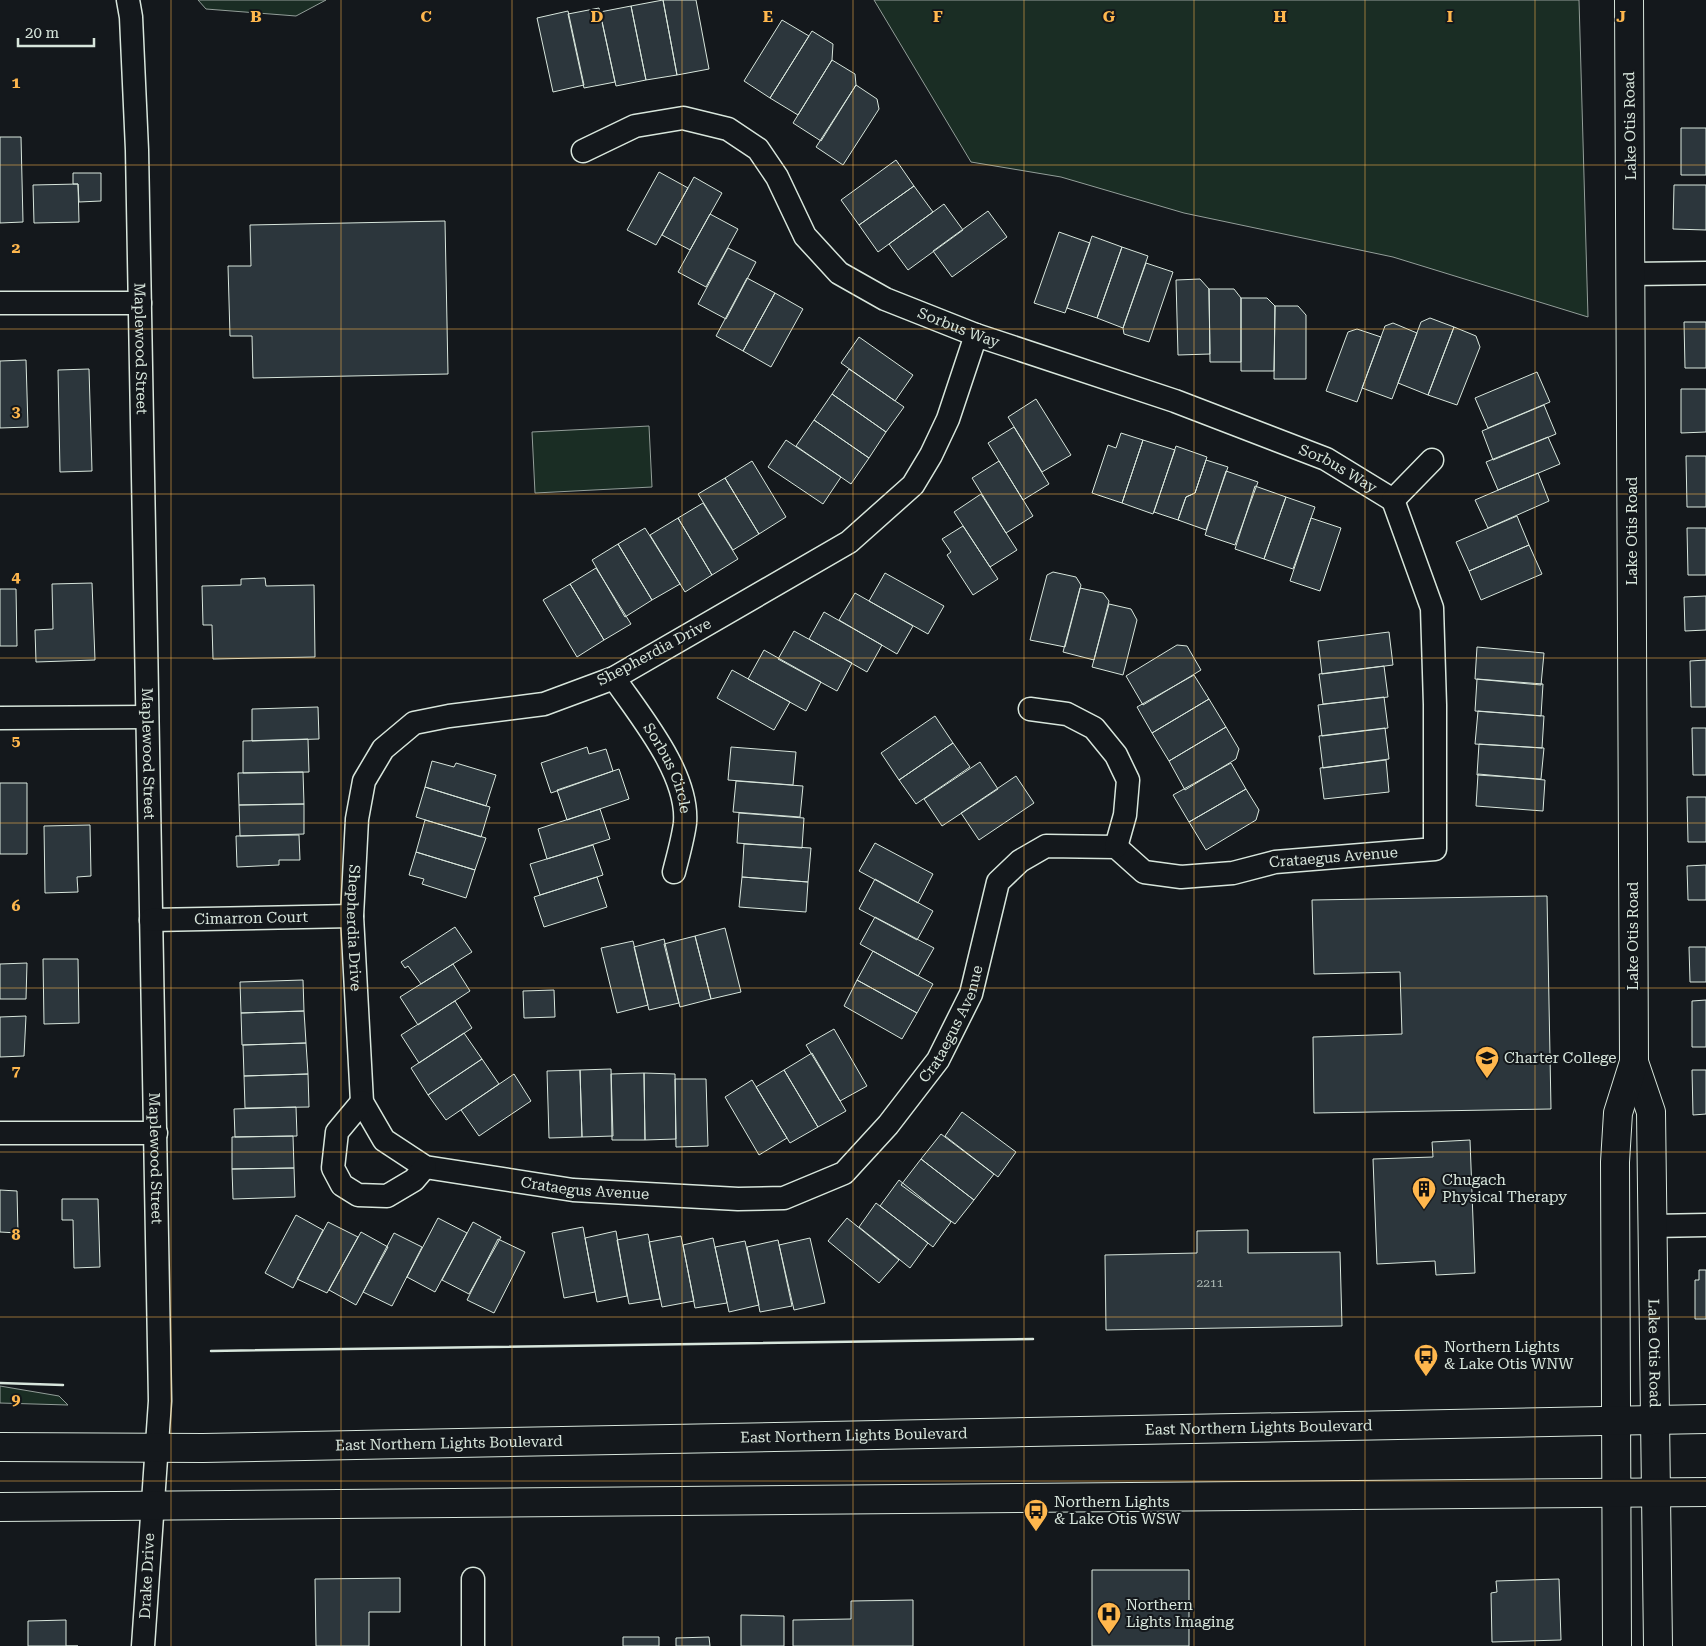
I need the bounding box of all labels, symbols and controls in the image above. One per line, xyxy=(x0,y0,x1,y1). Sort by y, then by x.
text: B xyxy=(250,7,262,26)
text: C xyxy=(420,7,432,26)
text: D xyxy=(591,7,604,26)
text: E xyxy=(763,7,773,26)
text: F xyxy=(933,7,943,26)
text: G xyxy=(1103,7,1116,26)
text: H xyxy=(1273,7,1287,26)
text: I xyxy=(1447,7,1453,26)
text: J xyxy=(1616,7,1626,26)
scale bar xyxy=(18,15,94,47)
text: 20 m xyxy=(25,24,60,42)
street label: Lake Otis Road xyxy=(1620,71,1640,181)
text: 1 xyxy=(12,73,21,92)
text: 2 xyxy=(12,238,21,257)
street label: Maplewood Street xyxy=(130,282,151,415)
street label: Sorbus Way xyxy=(915,304,1002,351)
text: 3 xyxy=(12,402,21,421)
street label: Sorbus Way xyxy=(1296,440,1380,497)
street label: Lake Otis Road xyxy=(1623,476,1641,585)
text: 4 xyxy=(12,567,21,586)
street label: Shepherdia Drive xyxy=(594,614,714,690)
street label: Maplewood Street xyxy=(138,687,158,820)
street label: Sorbus Circle xyxy=(639,720,694,814)
text: 5 xyxy=(12,731,21,750)
street label: Crataegus Avenue xyxy=(1267,843,1399,872)
street label: Shepherdia Drive xyxy=(343,864,365,992)
street label: Lake Otis Road xyxy=(1624,881,1642,990)
text: 6 xyxy=(12,896,21,915)
street label: Cimarron Court xyxy=(194,908,308,928)
street label: Crataegus Avenue xyxy=(915,963,987,1086)
school or university icon: Charter College xyxy=(1474,1045,1500,1079)
place label: Charter College xyxy=(1504,1049,1616,1067)
text: 7 xyxy=(12,1061,21,1080)
street label: Maplewood Street xyxy=(145,1092,166,1225)
place label: Chugach Physical Therapy xyxy=(1442,1171,1567,1206)
street label: Crataegus Avenue xyxy=(519,1173,650,1203)
building icon: Chugach Physical Therapy xyxy=(1411,1176,1437,1210)
text: 8 xyxy=(12,1225,21,1244)
house number: 2211 xyxy=(1197,1276,1224,1290)
street label: Lake Otis Road xyxy=(1644,1299,1664,1408)
place label: Northern Lights & Lake Otis WNW xyxy=(1444,1338,1574,1373)
bus stop icon: Northern Lights & Lake Otis WNW xyxy=(1413,1343,1439,1377)
text: 9 xyxy=(12,1390,21,1409)
street label: East Northern Lights Boulevard xyxy=(1145,1416,1373,1439)
street label: East Northern Lights Boulevard xyxy=(740,1424,968,1447)
street label: East Northern Lights Boulevard xyxy=(335,1432,563,1454)
place label: Northern Lights & Lake Otis WSW xyxy=(1054,1493,1181,1528)
bus stop icon: Northern Lights & Lake Otis WSW xyxy=(1023,1498,1049,1532)
street label: Drake Drive xyxy=(136,1533,158,1619)
place label: Northern Lights Imaging xyxy=(1126,1596,1234,1631)
hospital icon: Northern Lights Imaging xyxy=(1096,1601,1122,1635)

